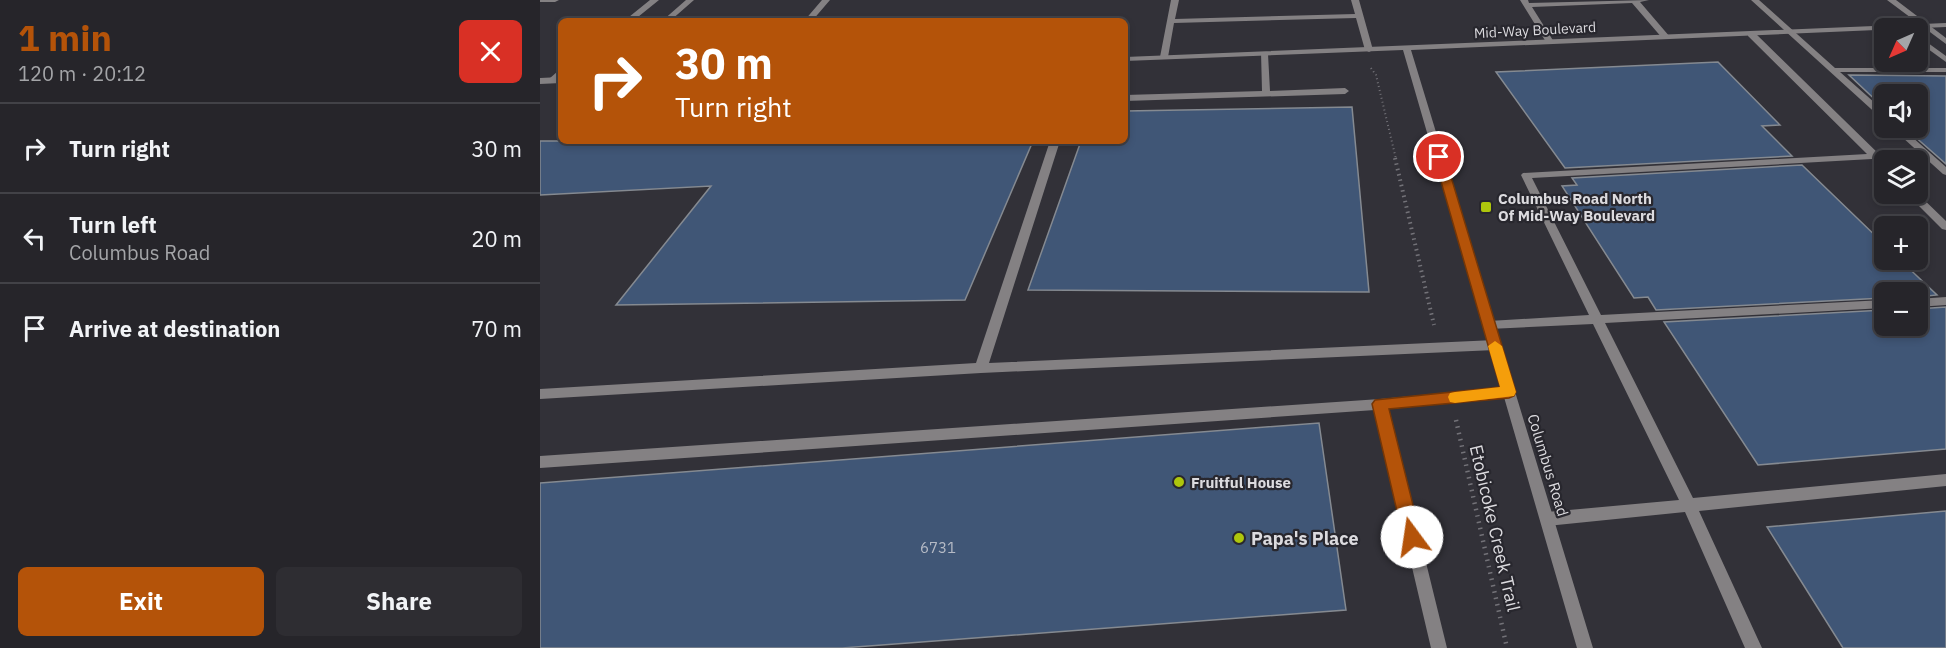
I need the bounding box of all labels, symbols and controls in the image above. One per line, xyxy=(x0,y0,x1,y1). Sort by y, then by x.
text: 1 min xyxy=(18,14,112,61)
street label: Mid-Way Boulevard xyxy=(1474,18,1596,42)
north arrow xyxy=(1874,18,1928,72)
map controls xyxy=(1874,18,1928,336)
button: close xyxy=(459,20,522,83)
text: 30 m xyxy=(675,36,773,91)
icon: right xyxy=(576,42,654,120)
text: 120 m · 20:12 xyxy=(18,60,146,87)
button: sound xyxy=(1874,84,1928,138)
text: Turn right xyxy=(675,89,792,124)
pin xyxy=(1413,131,1464,182)
icon: right xyxy=(18,132,51,165)
text: Turn right xyxy=(69,134,170,163)
text: 30 m xyxy=(471,134,522,163)
icon: arrive xyxy=(1422,140,1455,173)
button: layers xyxy=(1874,150,1928,204)
place label: Columbus Road North Of Mid-Way Boulevard xyxy=(1498,189,1655,225)
marker: Columbus Road North Of Mid-Way Boulevard xyxy=(1479,200,1493,214)
text: Turn left xyxy=(69,210,157,239)
button: + xyxy=(1874,216,1928,270)
icon: left xyxy=(18,222,51,255)
text: 20 m xyxy=(471,224,522,253)
text: Columbus Road xyxy=(69,239,210,266)
button: − xyxy=(1874,282,1928,336)
icon: arrive xyxy=(18,312,51,345)
text: Arrive at destination xyxy=(69,314,280,343)
text: 70 m xyxy=(471,314,522,343)
street label: Columbus Road xyxy=(1523,412,1573,518)
street label: Etobicoke Creek Trail xyxy=(1465,442,1525,614)
place label: Fruitful House xyxy=(1191,473,1291,492)
marker: Fruitful House xyxy=(1172,475,1186,489)
position arrow xyxy=(1380,505,1444,569)
place label: Papa's Place xyxy=(1251,527,1359,550)
marker: Papa's Place xyxy=(1232,531,1246,545)
house number: 6731 xyxy=(920,538,956,557)
button: Exit xyxy=(18,567,264,636)
button: Share xyxy=(276,567,522,636)

